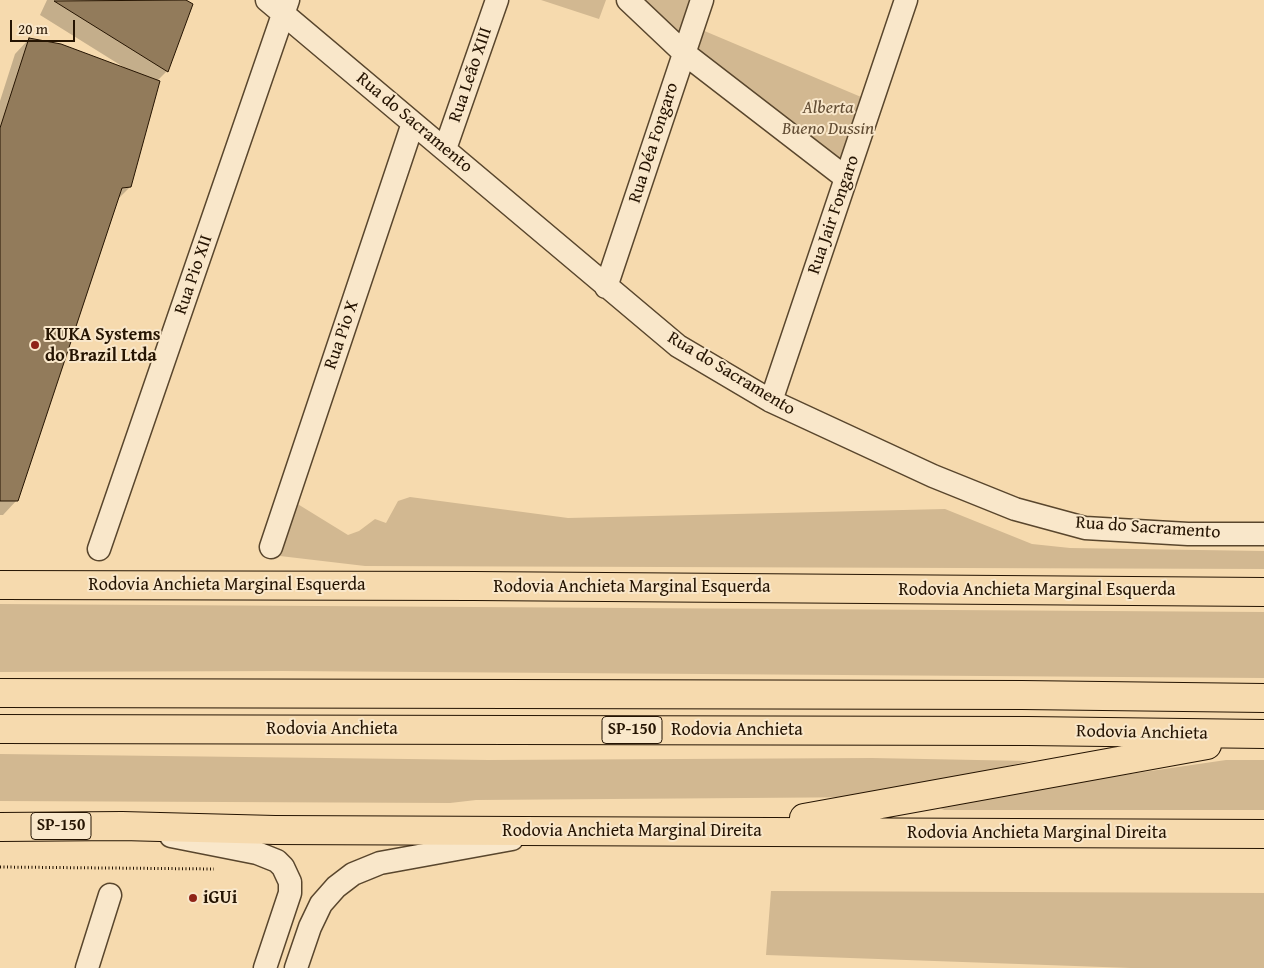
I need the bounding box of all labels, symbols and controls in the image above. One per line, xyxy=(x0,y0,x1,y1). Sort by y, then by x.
scale bar xyxy=(12,10,78,42)
text: 20 m xyxy=(18,18,48,39)
street label: Rua Leão XIII xyxy=(445,25,497,125)
street label: Rua do Sacramento xyxy=(351,68,477,178)
street label: Rua Déa Fongaro xyxy=(624,80,684,206)
park label: Alberta Bueno Dussin xyxy=(782,97,874,140)
street label: Rua Jair Fongaro xyxy=(804,153,864,277)
street label: Rua Pio XII xyxy=(170,232,218,318)
street label: Rua Pio X xyxy=(320,298,364,372)
place label: KUKA Systems do Brazil Ltda xyxy=(45,324,161,366)
street label: Rua do Sacramento xyxy=(663,327,799,421)
marker: KUKA Systems do Brazil Ltda xyxy=(29,339,41,351)
street label: Rua do Sacramento xyxy=(1075,512,1221,544)
street label: Rodovia Anchieta Marginal Esquerda xyxy=(88,574,366,596)
street label: Rodovia Anchieta Marginal Esquerda xyxy=(493,576,771,598)
street label: Rodovia Anchieta Marginal Esquerda xyxy=(898,579,1176,601)
road number: SP-150 xyxy=(602,716,662,744)
street label: Rodovia Anchieta xyxy=(266,718,398,740)
street label: Rodovia Anchieta xyxy=(671,719,803,741)
street label: Rodovia Anchieta xyxy=(1076,721,1208,745)
road number: SP-150 xyxy=(31,812,91,839)
street label: Rodovia Anchieta Marginal Direita xyxy=(502,820,762,842)
street label: Rodovia Anchieta Marginal Direita xyxy=(907,822,1167,844)
place label: iGUi xyxy=(203,887,237,909)
marker: iGUi xyxy=(187,892,199,904)

